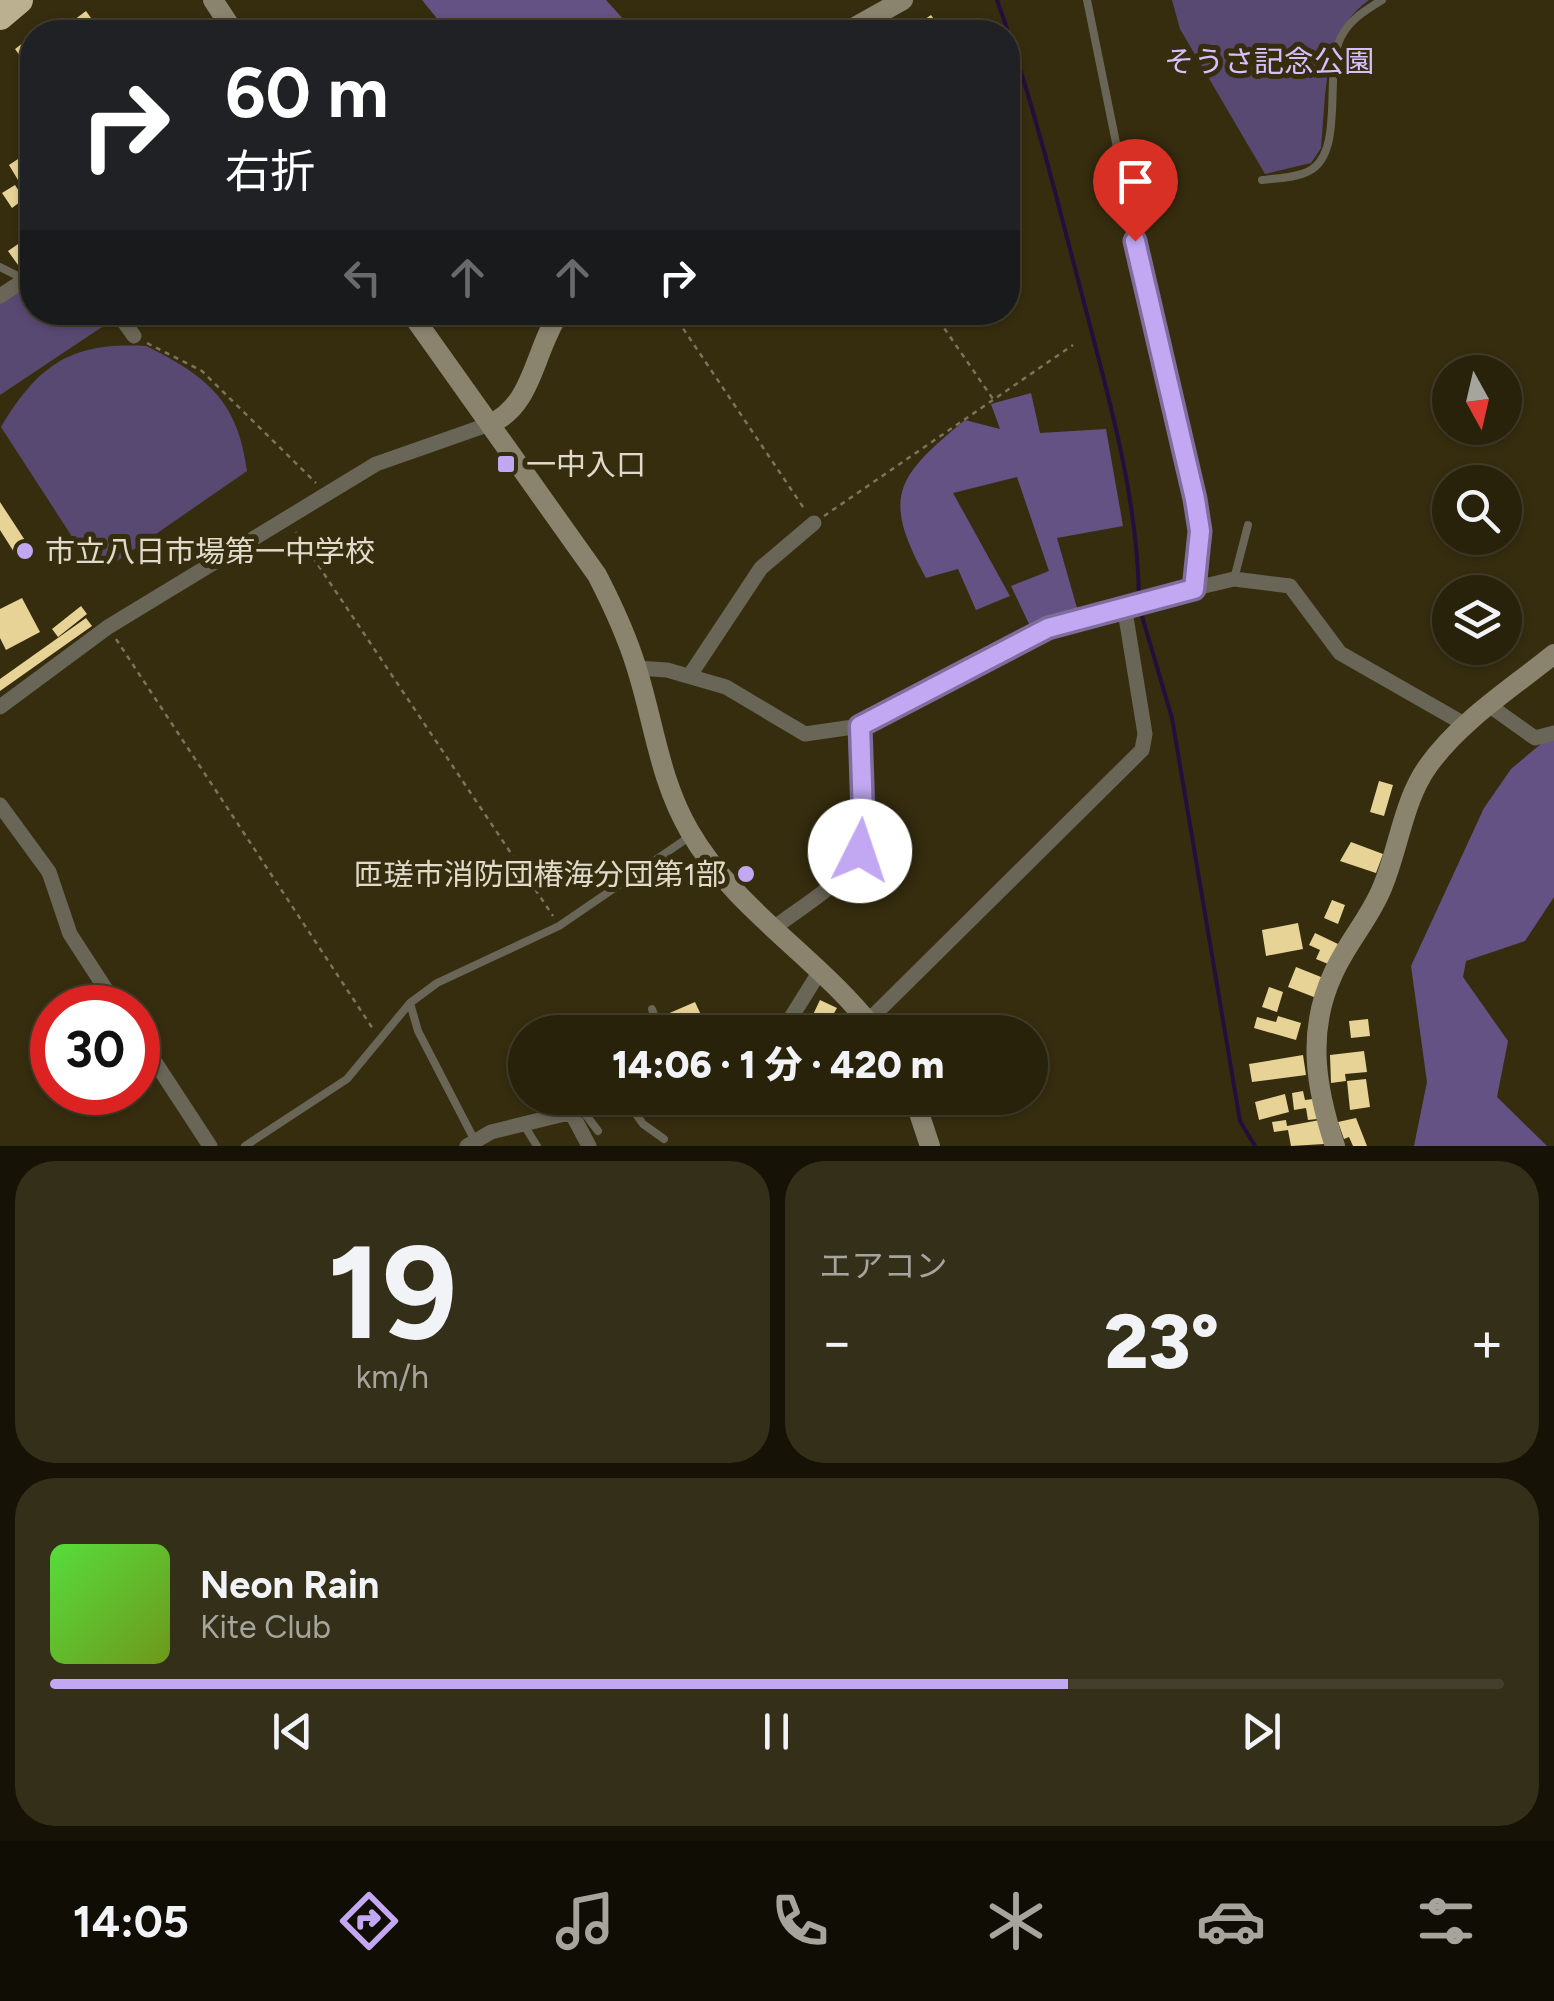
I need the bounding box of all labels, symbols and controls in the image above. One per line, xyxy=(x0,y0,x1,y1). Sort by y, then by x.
park label: そうさ記念公園 xyxy=(1164,43,1374,80)
text: 60 m xyxy=(225,50,389,135)
icon: right xyxy=(60,60,190,190)
pin xyxy=(1093,139,1178,242)
text: 右折 xyxy=(225,144,315,198)
icon: arrive xyxy=(1108,154,1163,209)
icon: left xyxy=(335,250,390,305)
icon: ahead xyxy=(440,250,495,305)
icon: ahead xyxy=(545,250,600,305)
icon: right xyxy=(650,250,705,305)
north arrow xyxy=(1432,355,1522,445)
map controls xyxy=(1432,355,1522,665)
place label: 一中入口 xyxy=(526,446,646,483)
marker: 一中入口 xyxy=(495,453,517,475)
button: search xyxy=(1432,465,1522,555)
place label: 市立八日市場第一中学校 xyxy=(45,533,375,570)
marker: 市立八日市場第一中学校 xyxy=(14,540,36,562)
button: layers xyxy=(1432,575,1522,665)
position arrow xyxy=(808,799,912,903)
place label: 匝瑳市消防団椿海分団第1部 xyxy=(354,856,726,893)
marker: 匝瑳市消防団椿海分団第1部 xyxy=(735,863,757,885)
speed limit sign: 30 xyxy=(30,985,160,1115)
text: 14:06 · 1 分 · 420 m xyxy=(612,1042,944,1088)
text: 19 xyxy=(327,1215,457,1371)
text: エアコン xyxy=(820,1247,948,1285)
text: 23° xyxy=(1104,1297,1219,1387)
text: − xyxy=(820,1309,854,1375)
text: + xyxy=(1470,1309,1504,1375)
text: km/h xyxy=(356,1358,429,1396)
text: Neon Rain xyxy=(200,1562,379,1608)
text: Kite Club xyxy=(200,1608,331,1646)
icon: previous xyxy=(265,1704,320,1759)
icon: pause xyxy=(749,1704,804,1759)
icon: next xyxy=(1234,1704,1289,1759)
icon: directions xyxy=(334,1886,404,1956)
icon: music xyxy=(550,1886,620,1956)
icon: phone xyxy=(765,1886,835,1956)
icon: climate xyxy=(981,1886,1051,1956)
icon: car xyxy=(1196,1886,1266,1956)
icon: filters xyxy=(1411,1886,1481,1956)
text: 14:05 xyxy=(73,1894,189,1948)

